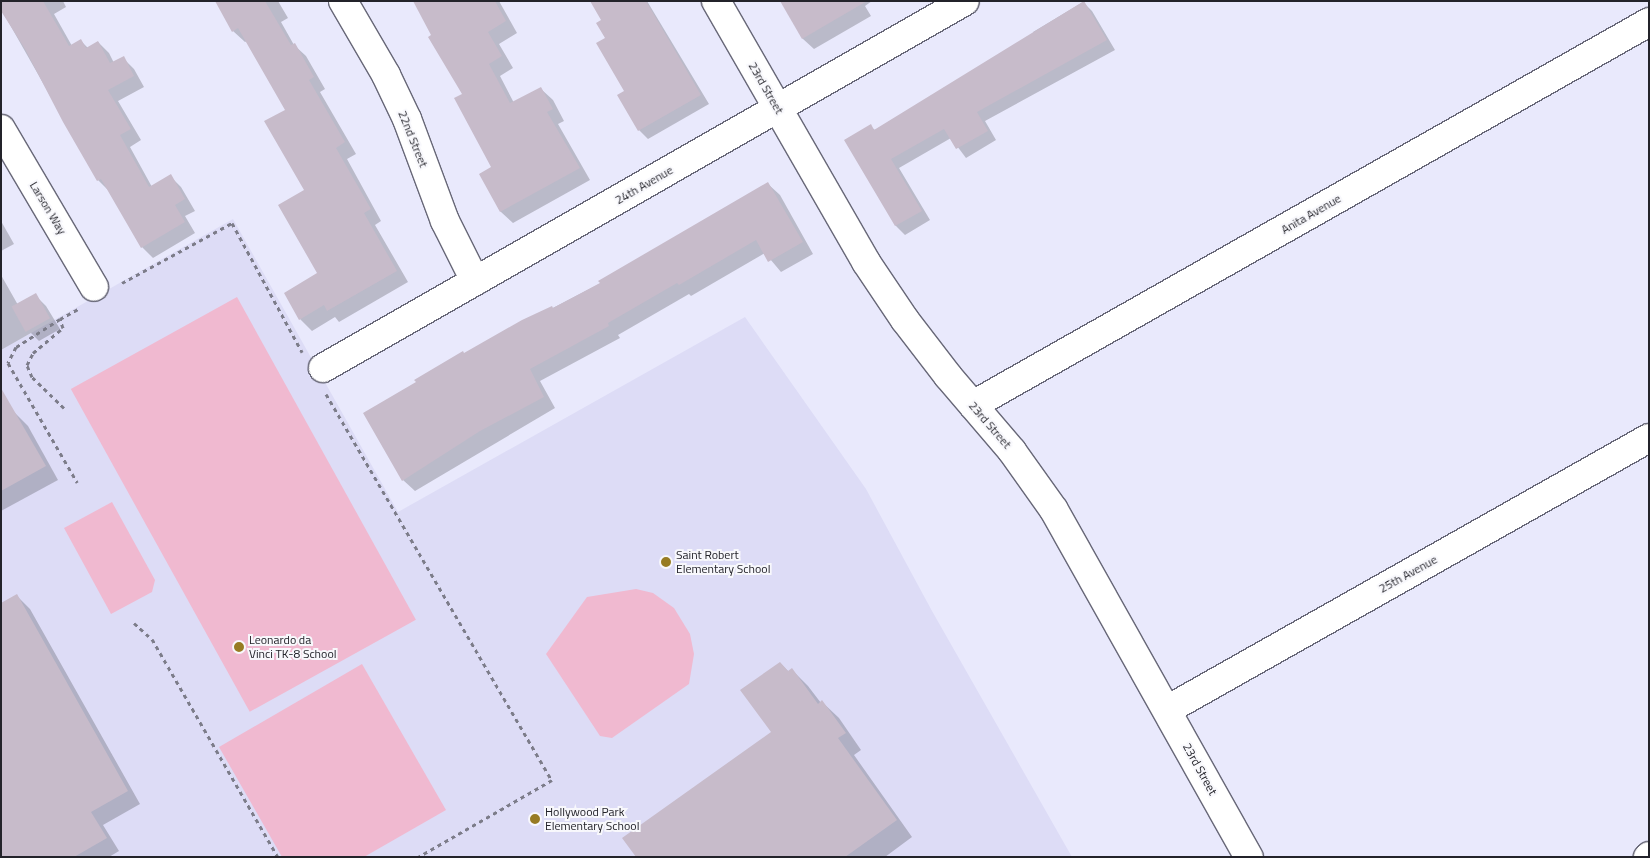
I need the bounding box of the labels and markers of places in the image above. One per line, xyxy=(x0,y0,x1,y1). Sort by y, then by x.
place label: Saint Robert Elementary School xyxy=(676,548,770,576)
marker: Saint Robert Elementary School xyxy=(660,556,672,568)
place label: Leonardo da Vinci TK-8 School xyxy=(249,633,337,661)
marker: Leonardo da Vinci TK-8 School xyxy=(233,641,245,653)
place label: Hollywood Park Elementary School xyxy=(545,805,639,833)
marker: Hollywood Park Elementary School xyxy=(529,813,541,825)

